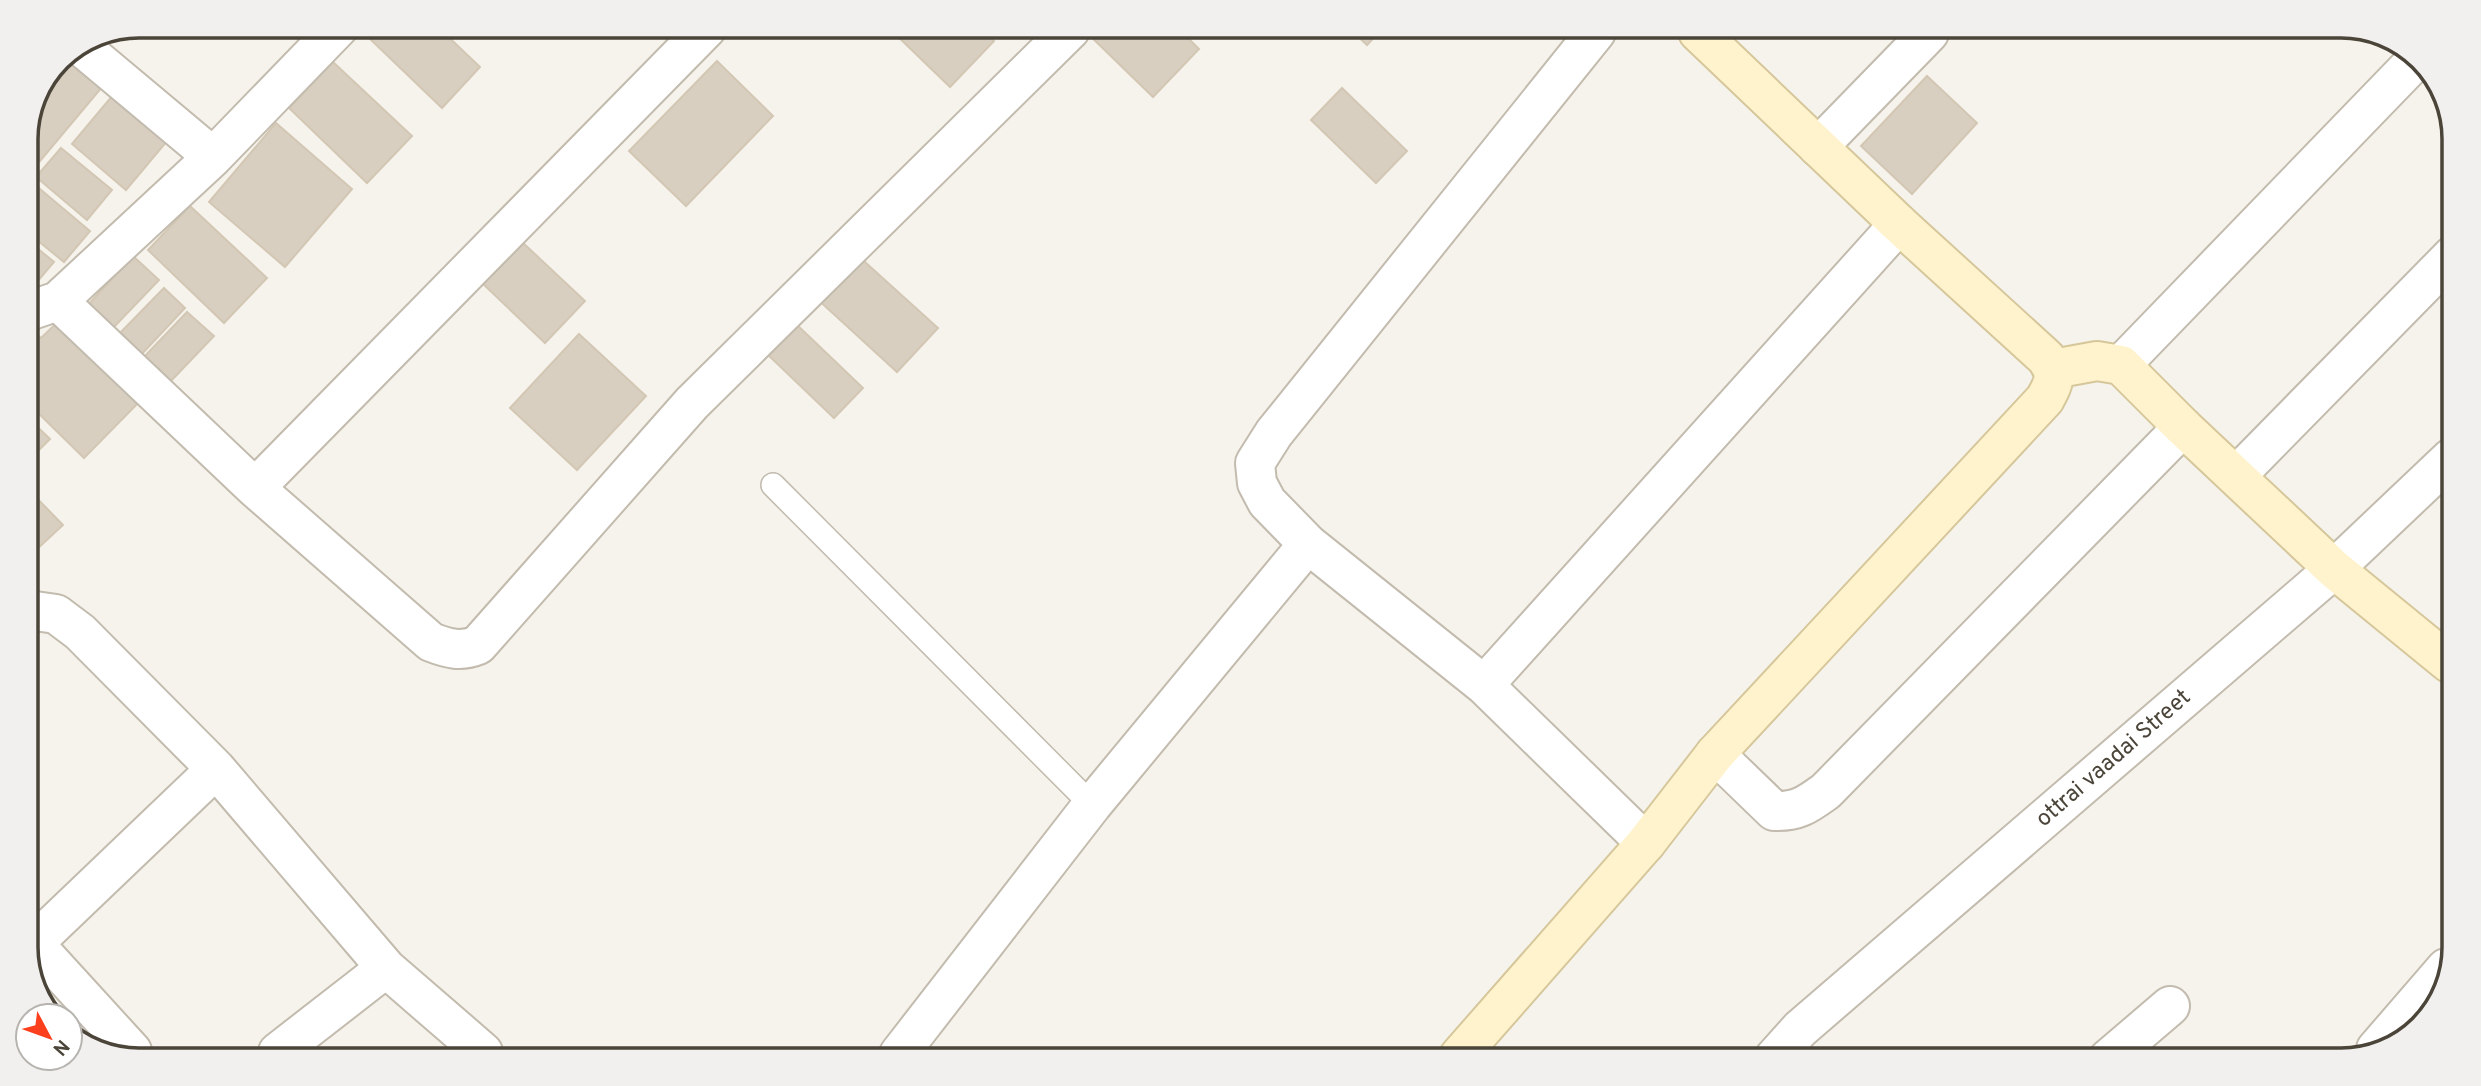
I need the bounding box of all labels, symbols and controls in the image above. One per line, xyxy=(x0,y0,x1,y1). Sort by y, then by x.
street label: ottrai vaadai Street xyxy=(2030,684,2198,834)
north arrow xyxy=(14,1002,84,1072)
text: N xyxy=(47,1034,74,1060)

